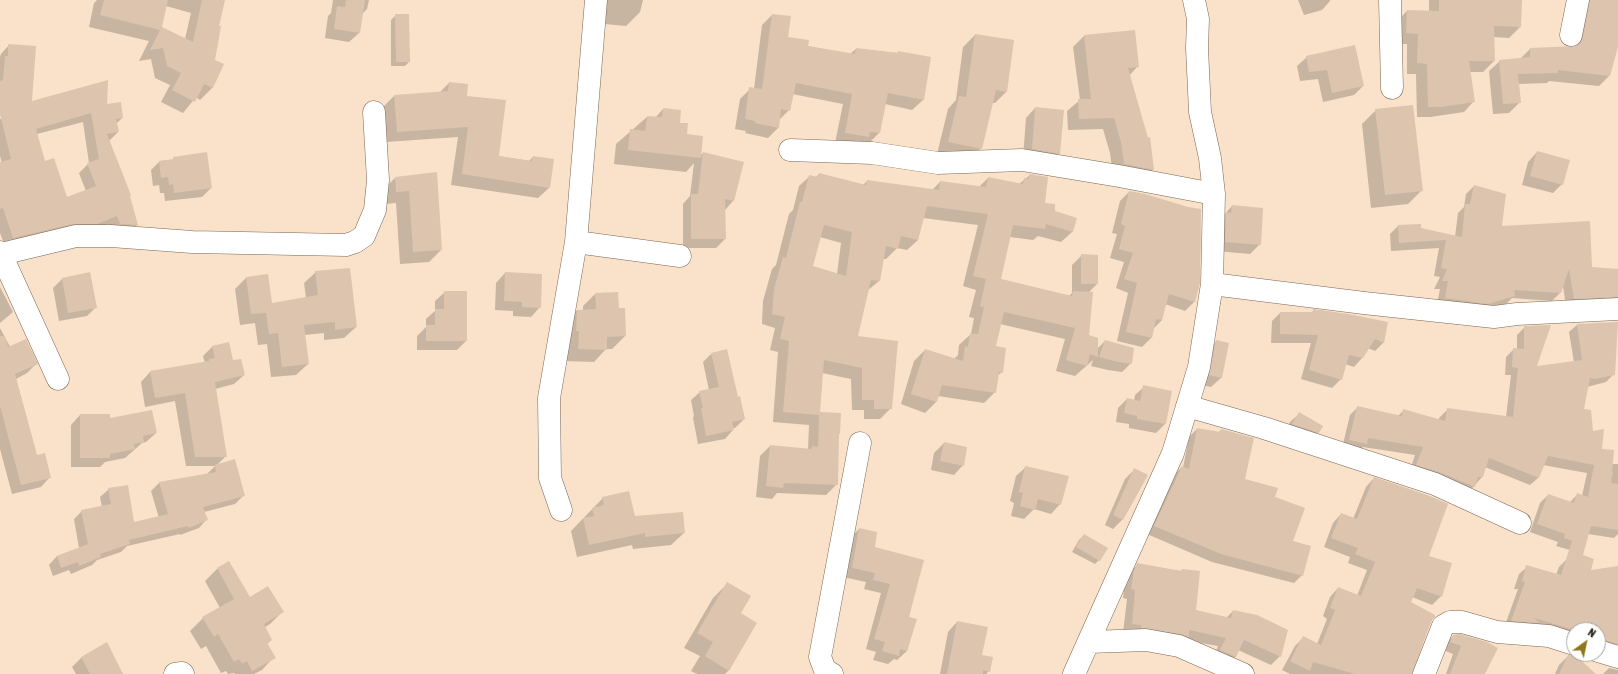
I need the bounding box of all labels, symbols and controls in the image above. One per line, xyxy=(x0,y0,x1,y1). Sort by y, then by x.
north arrow xyxy=(1566,622,1606,662)
text: N xyxy=(1586,626,1598,640)

